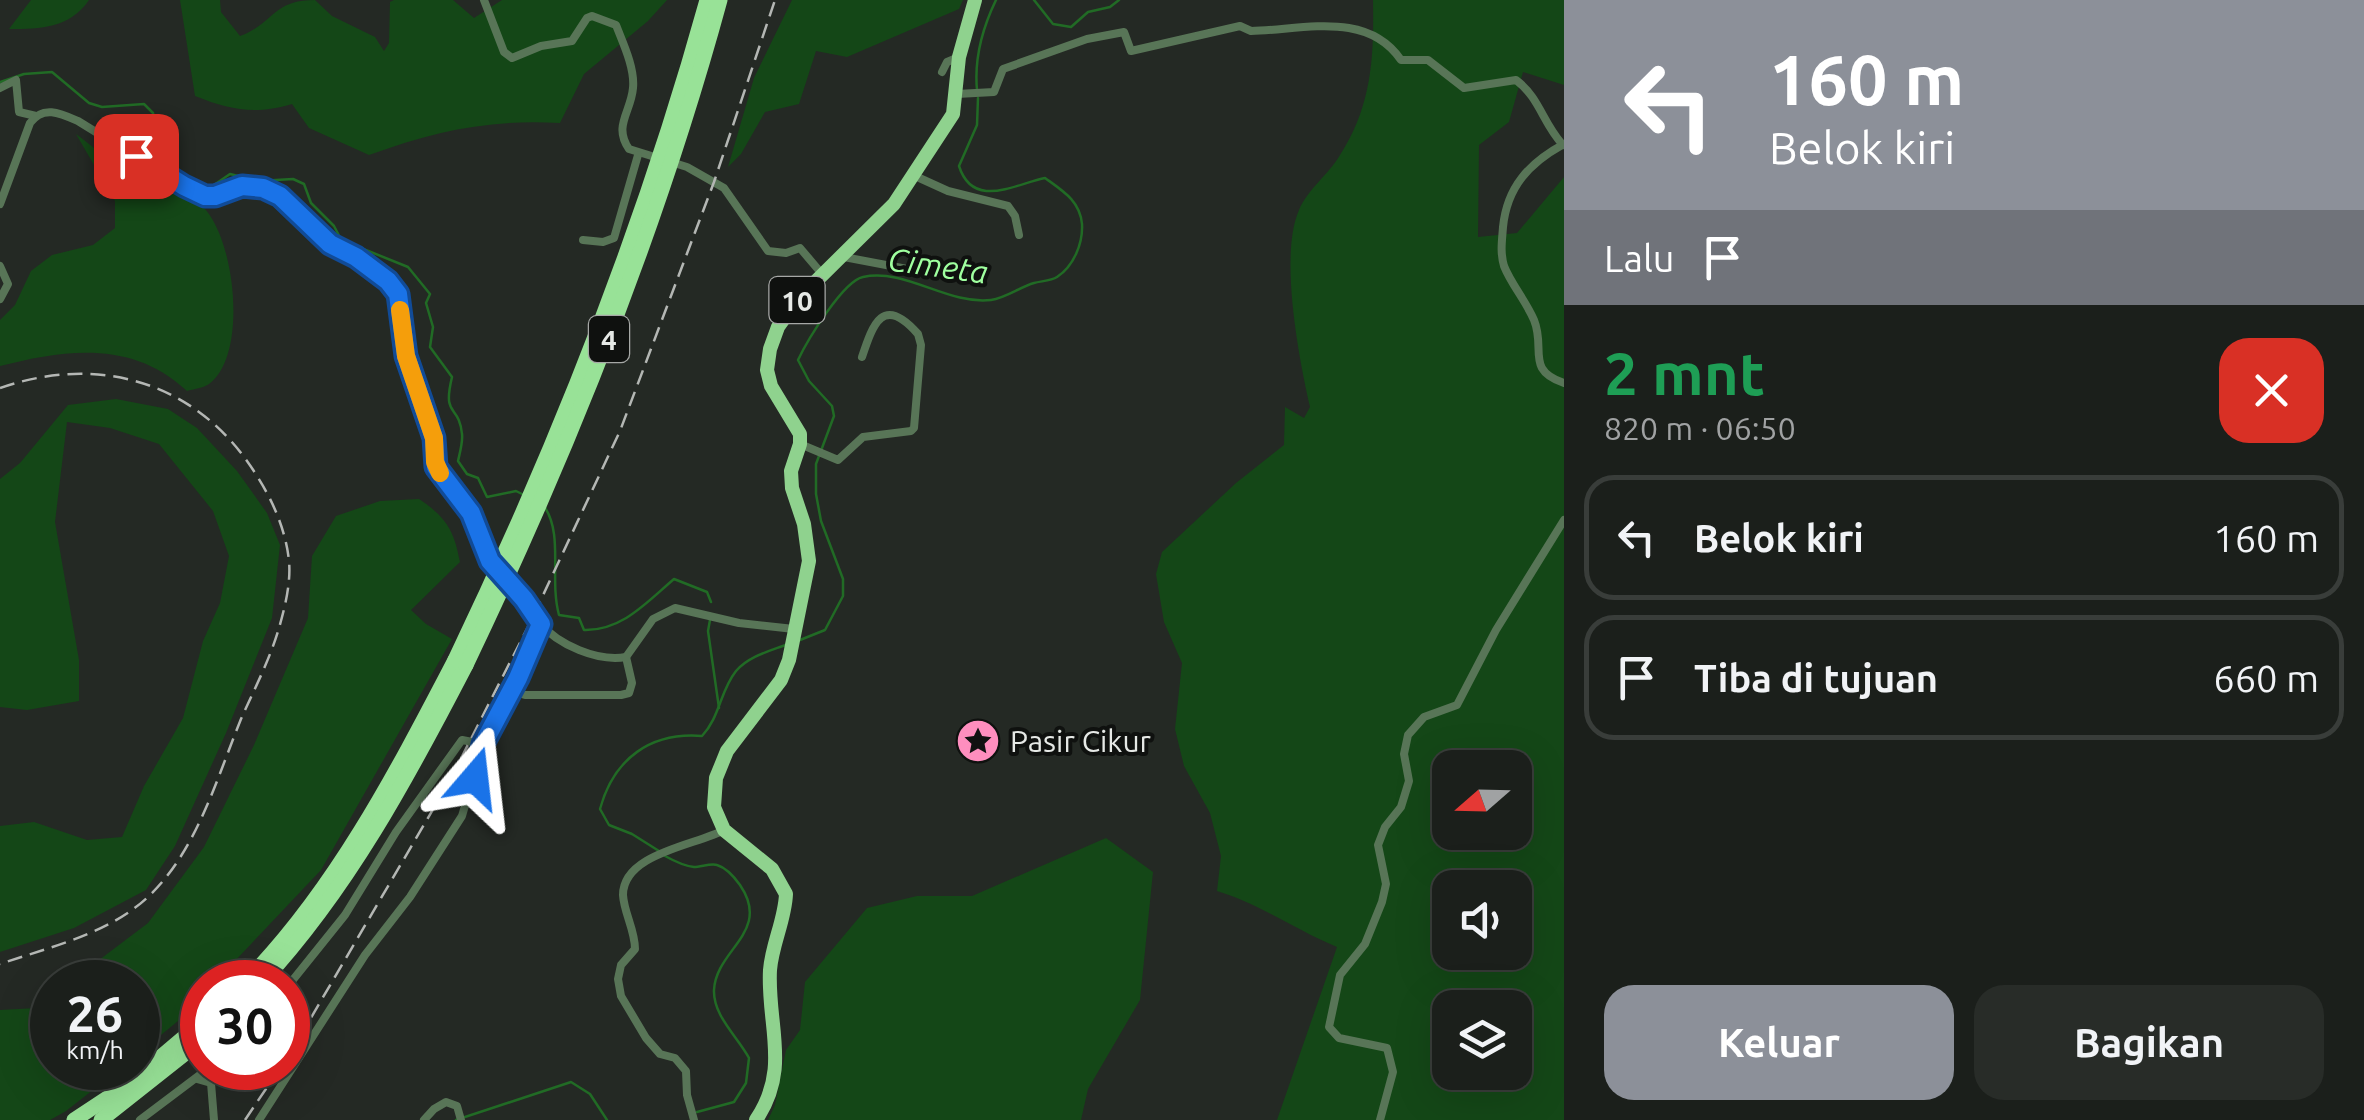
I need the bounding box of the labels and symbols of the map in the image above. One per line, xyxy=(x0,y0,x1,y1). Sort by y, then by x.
pin xyxy=(94,114,179,199)
water label: Cimeta xyxy=(886,240,990,290)
road number: 10 xyxy=(770,277,824,323)
road number: 4 xyxy=(589,316,629,362)
place icon: Pasir Cikur xyxy=(955,718,1001,764)
place label: Pasir Cikur xyxy=(1010,724,1152,758)
position arrow xyxy=(423,726,527,830)
north arrow xyxy=(1432,750,1532,850)
speed limit sign: 30 xyxy=(180,960,310,1090)

